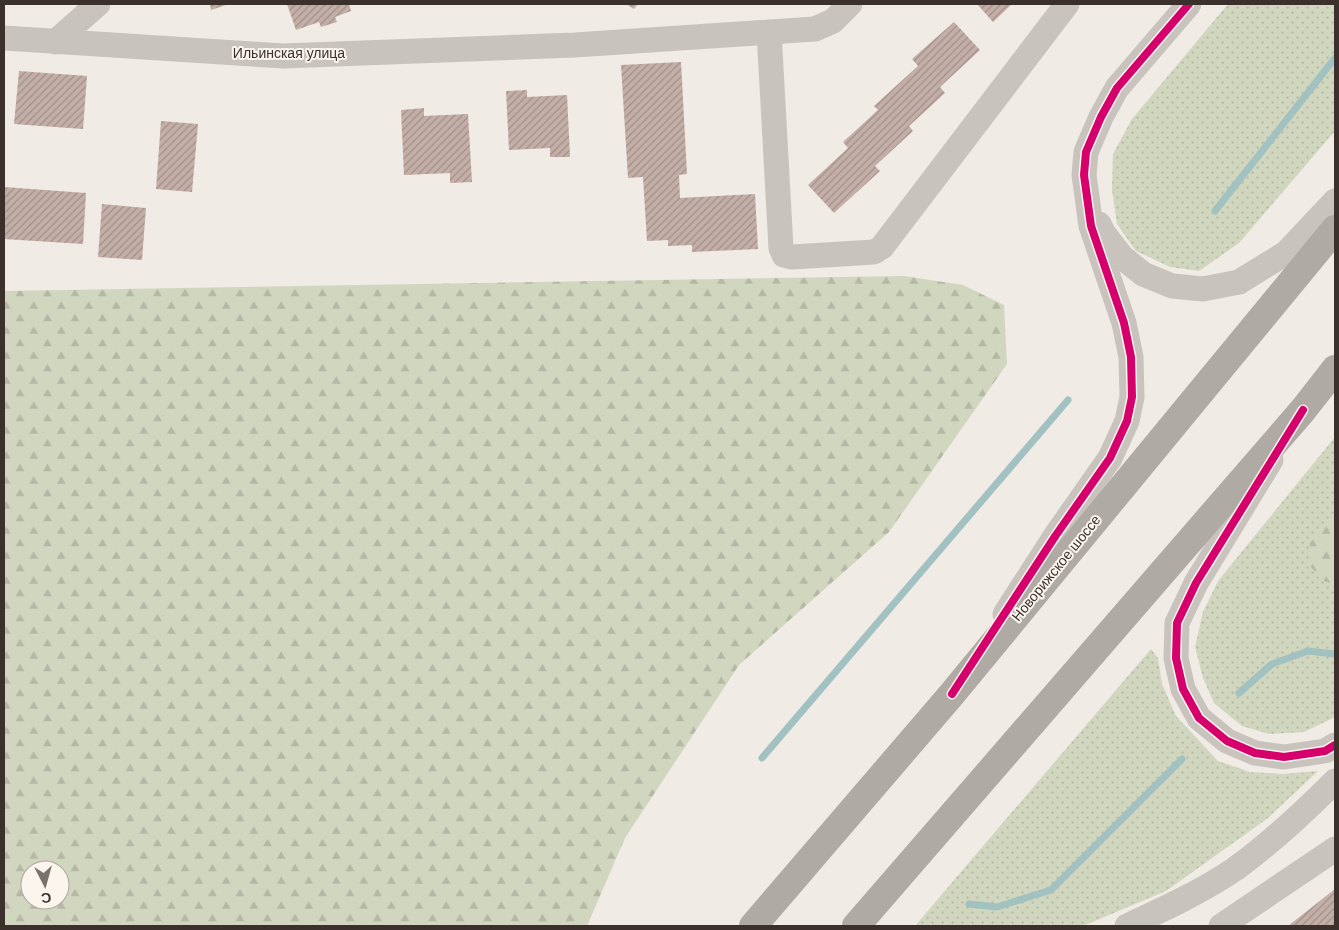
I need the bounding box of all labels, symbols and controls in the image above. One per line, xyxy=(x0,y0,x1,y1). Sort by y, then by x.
street label: Ильинская улица xyxy=(233,45,345,61)
street label: Новорижское шоссе xyxy=(1008,512,1104,624)
north arrow xyxy=(20,860,70,910)
text: С xyxy=(40,889,52,906)

